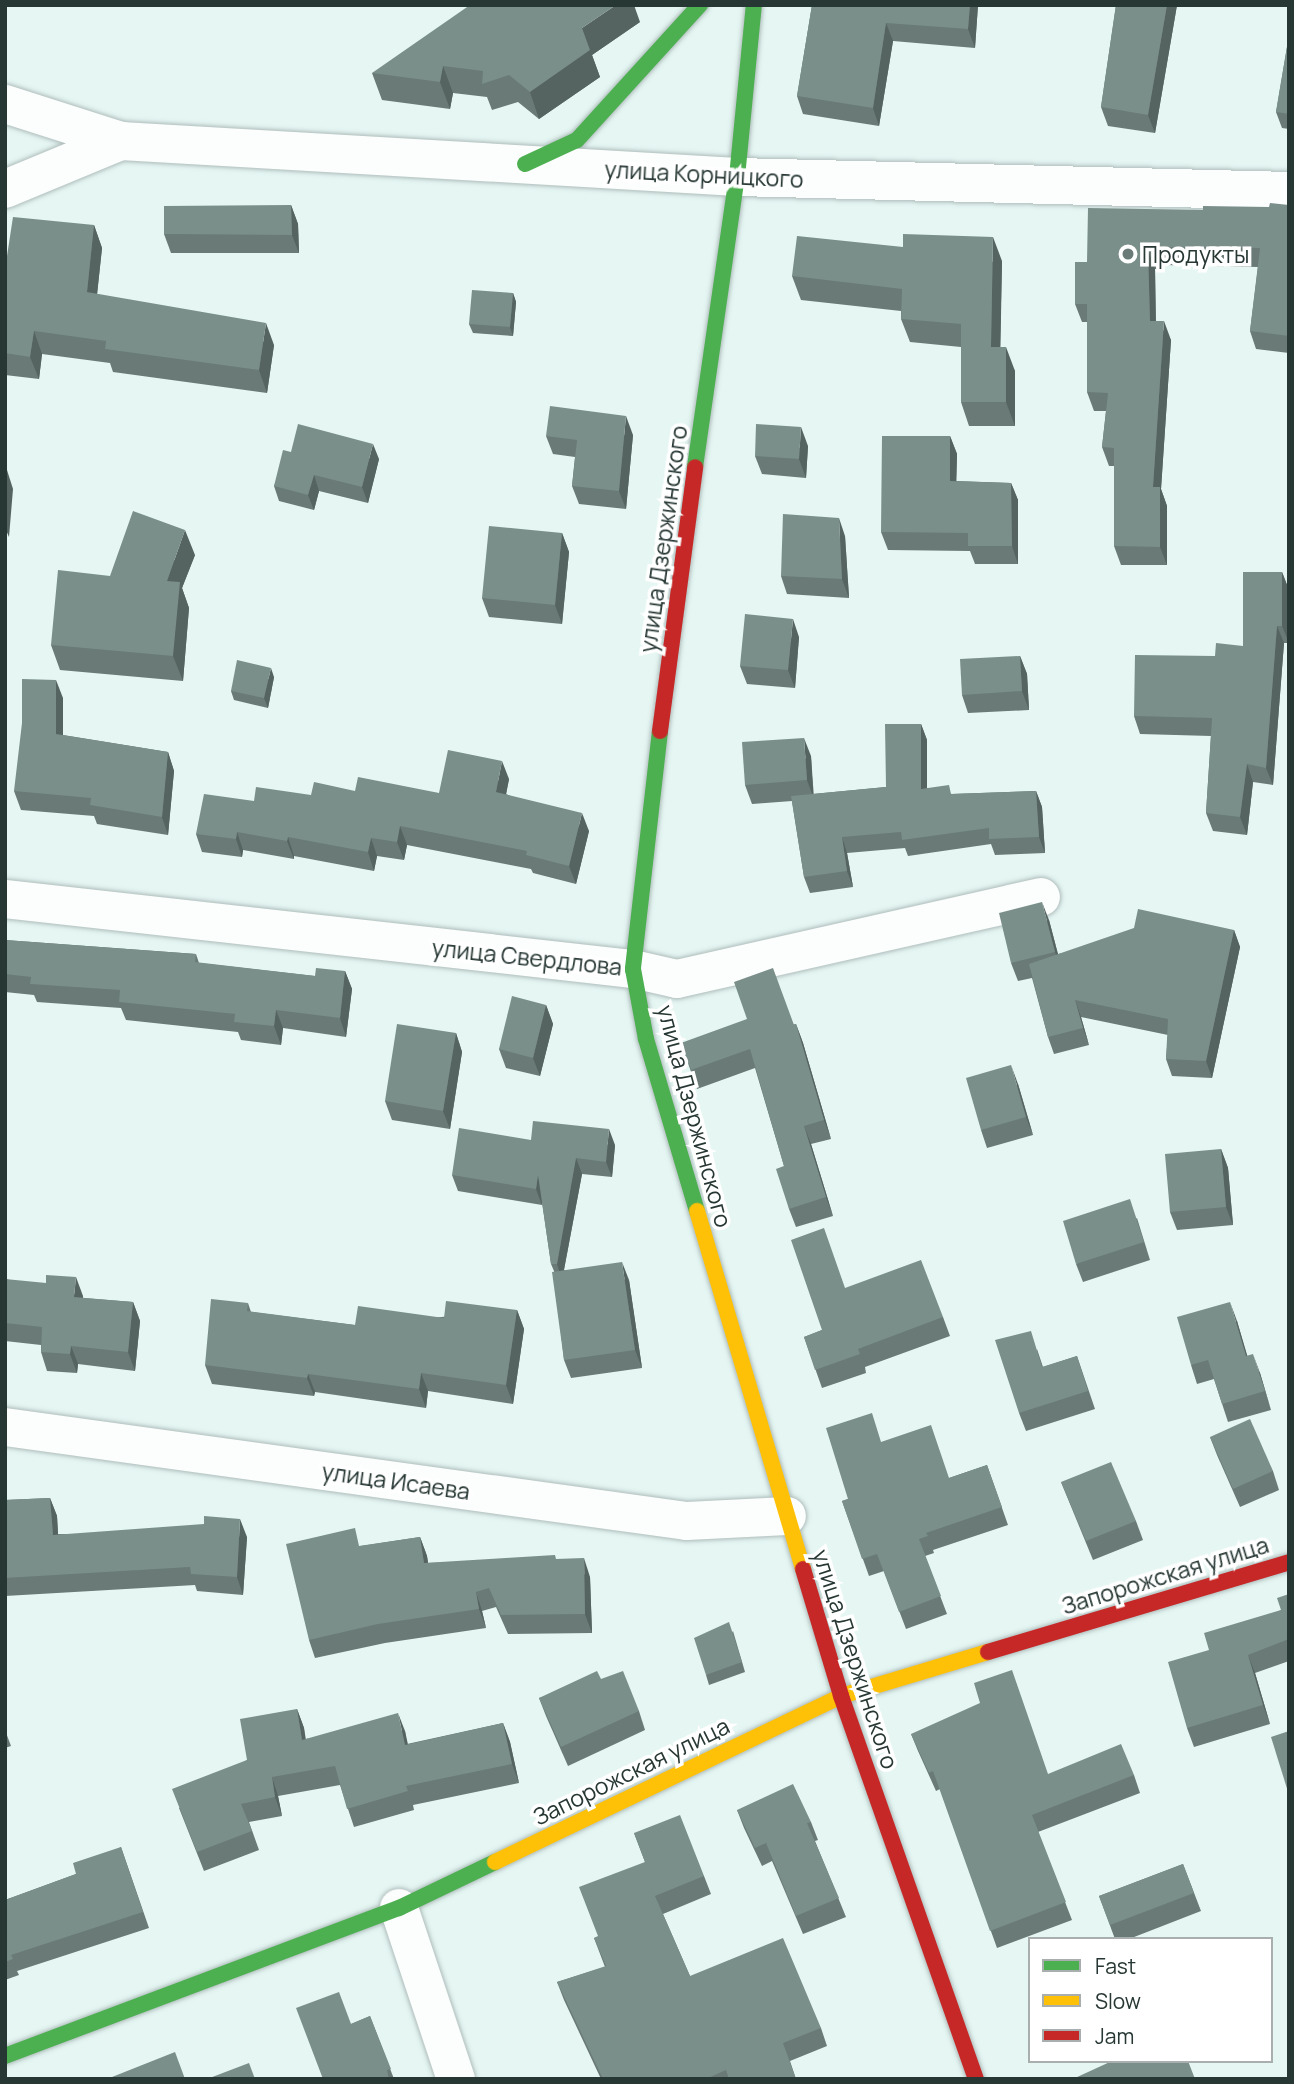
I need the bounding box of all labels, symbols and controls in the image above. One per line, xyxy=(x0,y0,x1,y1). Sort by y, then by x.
street label: улица Корницкого xyxy=(604,155,804,193)
place label: Продукты xyxy=(1142,240,1249,268)
marker: Продукты xyxy=(1120,246,1136,262)
street label: улица Дзержинского xyxy=(633,424,693,654)
street label: улица Свердлова xyxy=(431,933,623,981)
street label: улица Дзержинского xyxy=(652,1002,738,1230)
street label: улица Исаева xyxy=(320,1457,472,1505)
street label: Запорожская улица xyxy=(1058,1530,1272,1620)
street label: улица Дзержинского xyxy=(807,1546,905,1772)
street label: Запорожская улица xyxy=(528,1711,734,1831)
legend xyxy=(1028,1937,1273,2063)
text: Fast xyxy=(1095,1952,1136,1980)
text: Slow xyxy=(1095,1987,1141,2015)
text: Jam xyxy=(1095,2022,1134,2050)

